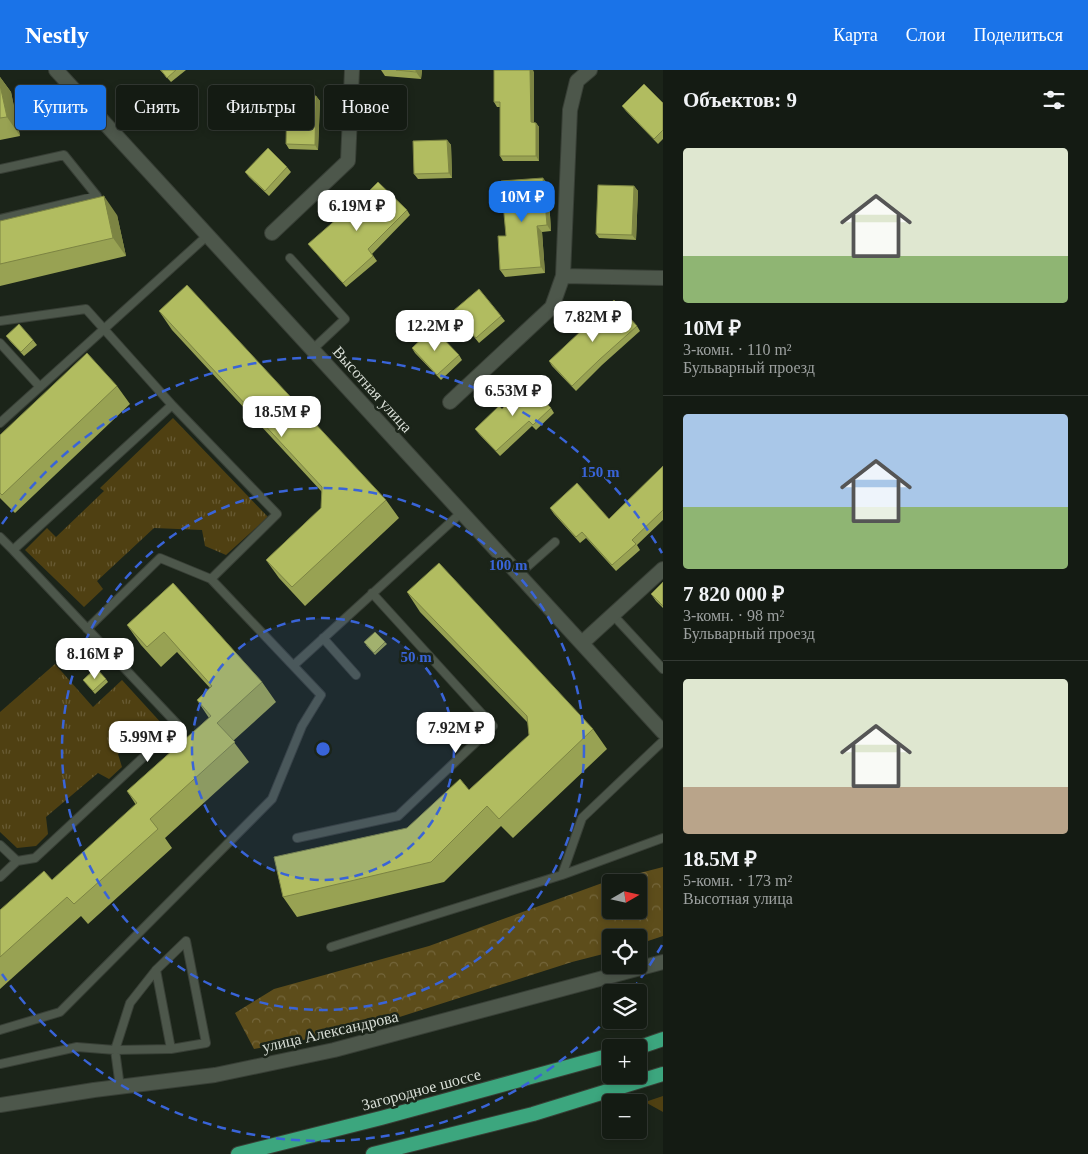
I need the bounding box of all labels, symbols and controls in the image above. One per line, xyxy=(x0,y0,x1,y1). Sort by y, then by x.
text: Nestly xyxy=(25,22,89,48)
text: Карта xyxy=(833,25,878,45)
text: Слои xyxy=(906,25,945,45)
text: Поделиться xyxy=(973,25,1063,45)
chip: Купить xyxy=(15,85,106,130)
chip: Снять xyxy=(116,85,198,130)
chip: Фильтры xyxy=(208,85,314,130)
chip: Новое xyxy=(324,85,407,130)
icon: filters xyxy=(1040,86,1068,114)
text: Объектов: 9 xyxy=(683,88,797,112)
pin: 10M ₽ xyxy=(487,180,557,223)
icon: home xyxy=(831,181,921,271)
text: 10M ₽ xyxy=(500,188,544,205)
pin: 6.19M ₽ xyxy=(311,190,403,232)
text: 6.19M ₽ xyxy=(329,197,385,214)
pin: 7.82M ₽ xyxy=(547,300,639,343)
text: 7.82M ₽ xyxy=(565,308,621,325)
pin: 12.2M ₽ xyxy=(389,310,481,352)
text: 10M ₽ xyxy=(683,316,741,340)
text: 12.2M ₽ xyxy=(407,317,463,334)
text: 3-комн. · 110 m² xyxy=(683,341,792,358)
street label: Высотная улица xyxy=(329,343,416,437)
text: Бульварный проезд xyxy=(683,359,815,376)
pin: 6.53M ₽ xyxy=(467,374,559,417)
text: 6.53M ₽ xyxy=(485,382,541,399)
pin: 18.5M ₽ xyxy=(236,396,328,438)
text: 18.5M ₽ xyxy=(254,403,310,420)
icon: home xyxy=(831,446,921,536)
text: 150 m xyxy=(581,464,620,480)
text: 100 m xyxy=(489,557,528,573)
text: 7 820 000 ₽ xyxy=(683,582,784,606)
text: 3-комн. · 98 m² xyxy=(683,607,784,624)
text: Бульварный проезд xyxy=(683,625,815,642)
pin: 8.16M ₽ xyxy=(49,638,141,680)
text: 8.16M ₽ xyxy=(67,645,123,662)
text: 50 m xyxy=(400,649,432,665)
icon: home xyxy=(831,711,921,801)
pin: 7.92M ₽ xyxy=(410,712,502,754)
text: 7.92M ₽ xyxy=(428,719,484,736)
pin: 5.99M ₽ xyxy=(102,720,194,763)
text: 5.99M ₽ xyxy=(120,728,176,745)
centre of rings xyxy=(314,740,332,758)
text: 18.5M ₽ xyxy=(683,847,757,871)
text: 5-комн. · 173 m² xyxy=(683,872,792,889)
north arrow xyxy=(602,874,648,919)
map controls xyxy=(602,874,647,1139)
text: Высотная улица xyxy=(683,890,793,907)
button: locate xyxy=(602,929,647,974)
button: layers xyxy=(602,984,647,1029)
street label: улица Александрова xyxy=(260,1008,400,1056)
button: + xyxy=(602,1039,647,1084)
street label: Загородное шоссе xyxy=(360,1065,483,1115)
button: − xyxy=(602,1094,647,1139)

